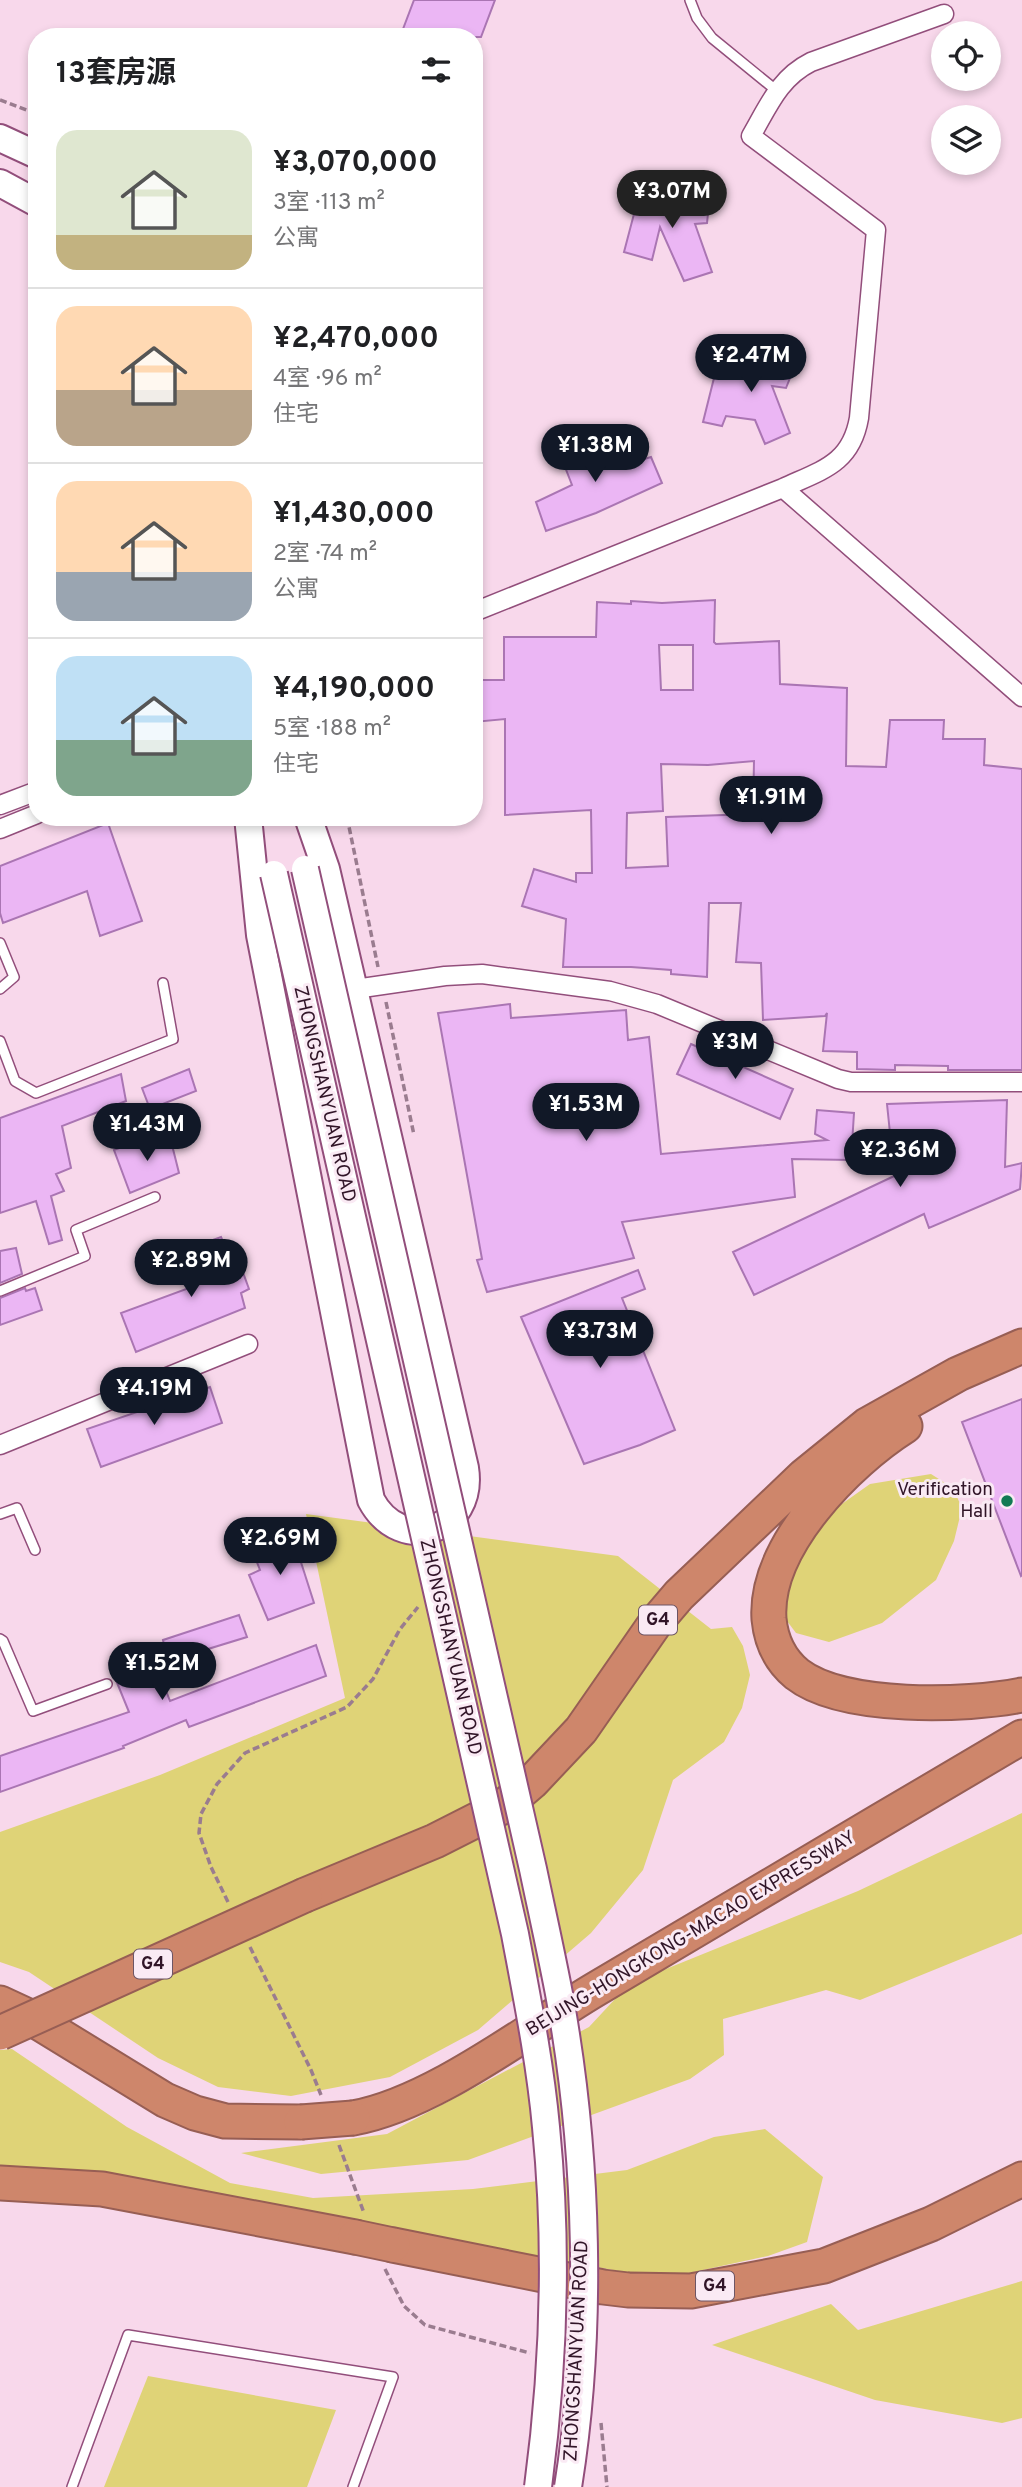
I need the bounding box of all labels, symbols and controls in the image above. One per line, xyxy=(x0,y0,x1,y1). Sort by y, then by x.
map controls xyxy=(931,21,1001,175)
button: locate xyxy=(931,21,1001,91)
icon: filters xyxy=(417,51,455,89)
text: 13套房源 xyxy=(56,56,176,93)
button: layers xyxy=(931,105,1001,175)
text: ¥3,070,000 xyxy=(273,145,438,182)
icon: home xyxy=(112,158,196,242)
pin: ¥3.07M xyxy=(615,170,729,230)
text: ¥3.07M xyxy=(633,178,711,207)
text: 3室 · 113 m² xyxy=(273,189,385,218)
text: 公寓 xyxy=(273,225,319,254)
text: ¥2,470,000 xyxy=(273,321,439,358)
icon: home xyxy=(112,334,196,418)
pin: ¥2.47M xyxy=(694,334,808,394)
text: ¥2.47M xyxy=(711,342,791,371)
text: 4室 · 96 m² xyxy=(273,365,382,394)
text: 住宅 xyxy=(273,401,319,430)
pin: ¥1.38M xyxy=(538,424,652,484)
text: ¥1.38M xyxy=(557,432,633,461)
text: ¥1,430,000 xyxy=(273,496,434,533)
icon: home xyxy=(112,509,196,593)
text: 2室 · 74 m² xyxy=(273,540,377,569)
text: 公寓 xyxy=(273,576,319,605)
text: ¥4,190,000 xyxy=(273,671,435,708)
icon: home xyxy=(112,684,196,768)
text: 5室 · 188 m² xyxy=(273,715,391,744)
text: 住宅 xyxy=(273,751,319,780)
pin: ¥1.91M xyxy=(714,776,828,836)
text: ¥1.91M xyxy=(736,784,806,813)
street label: ZHONGSHANYUAN ROAD xyxy=(287,983,361,1205)
pin: ¥3M xyxy=(701,1021,769,1081)
text: ¥3M xyxy=(712,1029,758,1058)
pin: ¥1.53M xyxy=(529,1084,643,1143)
text: ¥1.53M xyxy=(548,1091,624,1120)
pin: ¥1.43M xyxy=(90,1104,204,1163)
text: ¥1.43M xyxy=(109,1111,185,1140)
pin: ¥2.36M xyxy=(843,1130,957,1189)
text: ¥2.36M xyxy=(860,1137,940,1166)
pin: ¥2.89M xyxy=(134,1240,248,1299)
text: ¥2.89M xyxy=(151,1247,231,1276)
pin: ¥3.73M xyxy=(543,1310,657,1370)
text: ¥3.73M xyxy=(562,1318,638,1347)
pin: ¥4.19M xyxy=(97,1368,211,1427)
text: ¥4.19M xyxy=(116,1375,192,1404)
place label: Verification Hall xyxy=(897,1478,993,1524)
marker: Verification Hall xyxy=(999,1493,1015,1509)
pin: ¥2.69M xyxy=(223,1518,337,1577)
text: ¥2.69M xyxy=(240,1525,320,1554)
street label: ZHONGSHANYUAN ROAD xyxy=(413,1536,487,1758)
road number: G4 xyxy=(639,1605,677,1634)
pin: ¥1.52M xyxy=(105,1642,219,1702)
text: ¥1.52M xyxy=(124,1650,200,1679)
street label: BEIJING-HONGKONG-MACAO EXPRESSWAY xyxy=(522,1826,860,2042)
road number: G4 xyxy=(134,1950,172,1978)
street label: ZHONGSHANYUAN ROAD xyxy=(559,2240,595,2462)
road number: G4 xyxy=(696,2272,734,2300)

